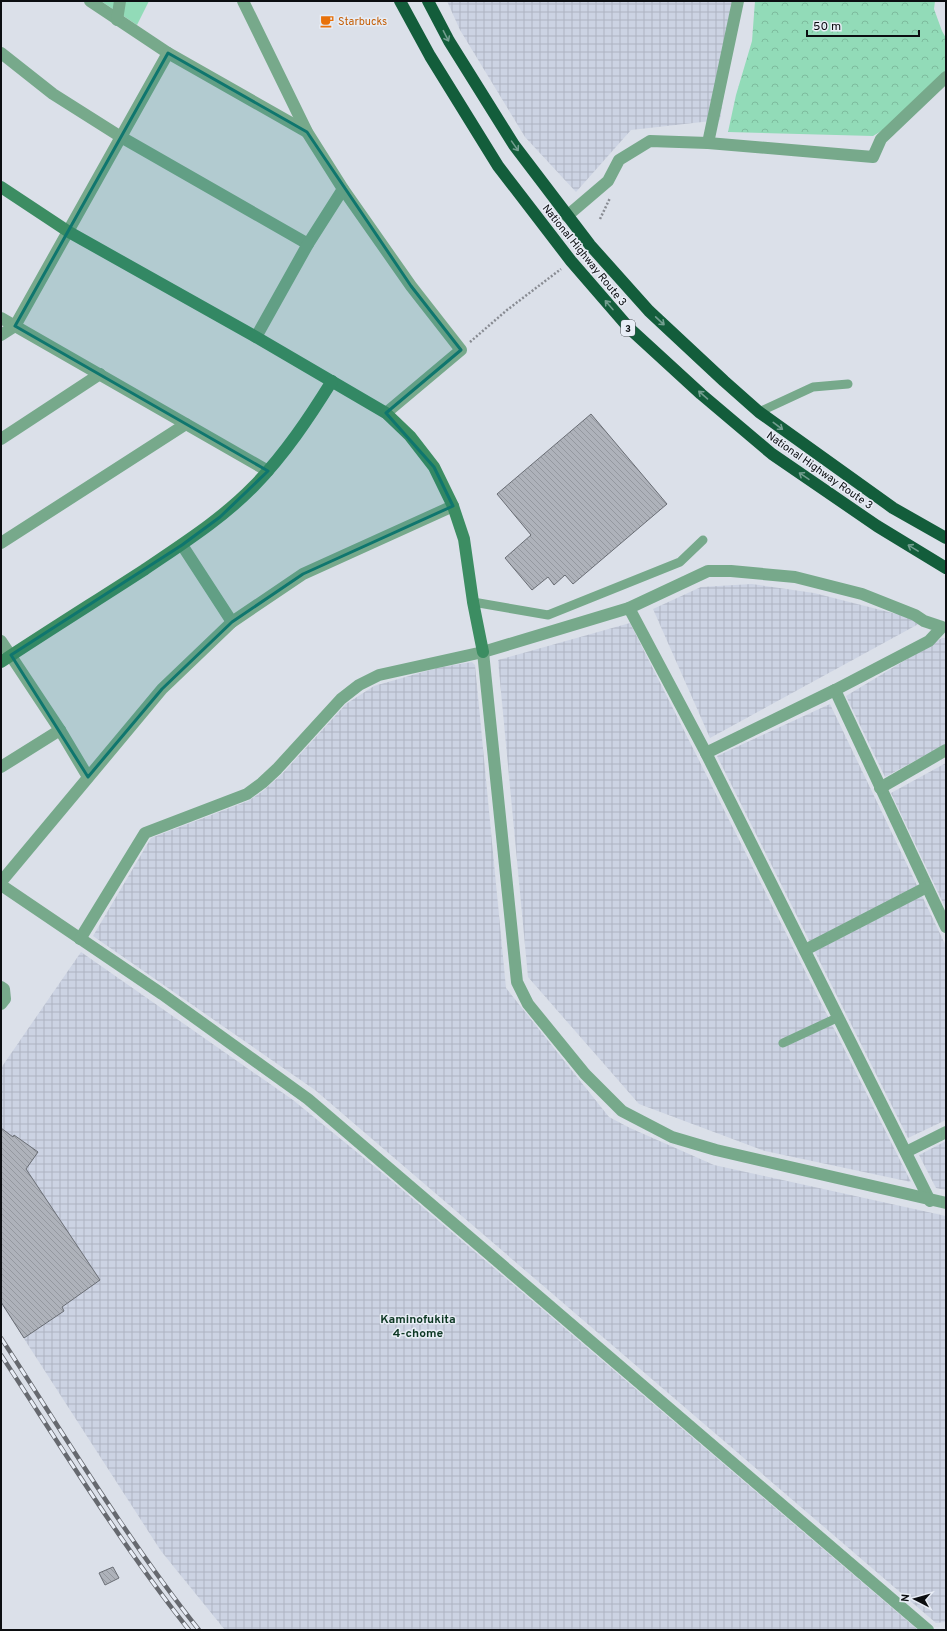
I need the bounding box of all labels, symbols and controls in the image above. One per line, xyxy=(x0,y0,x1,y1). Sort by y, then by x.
scale bar xyxy=(807,12,919,38)
cafe icon: Starbucks xyxy=(319,13,335,29)
place label: Starbucks xyxy=(338,15,387,29)
text: 50 m xyxy=(813,19,841,35)
one-way arrow xyxy=(443,30,450,42)
one-way arrow xyxy=(511,140,519,151)
street label: National Highway Route 3 xyxy=(539,202,630,309)
one-way arrow xyxy=(605,301,614,311)
one-way arrow xyxy=(655,316,665,326)
road number: 3 xyxy=(621,320,635,336)
one-way arrow xyxy=(697,391,708,400)
one-way arrow xyxy=(772,422,783,431)
street label: National Highway Route 3 xyxy=(764,429,875,513)
one-way arrow xyxy=(799,472,810,480)
one-way arrow xyxy=(907,543,919,551)
district label: Kaminofukita 4-chome xyxy=(380,1312,456,1342)
north arrow xyxy=(895,1579,935,1619)
text: N xyxy=(899,1593,913,1603)

